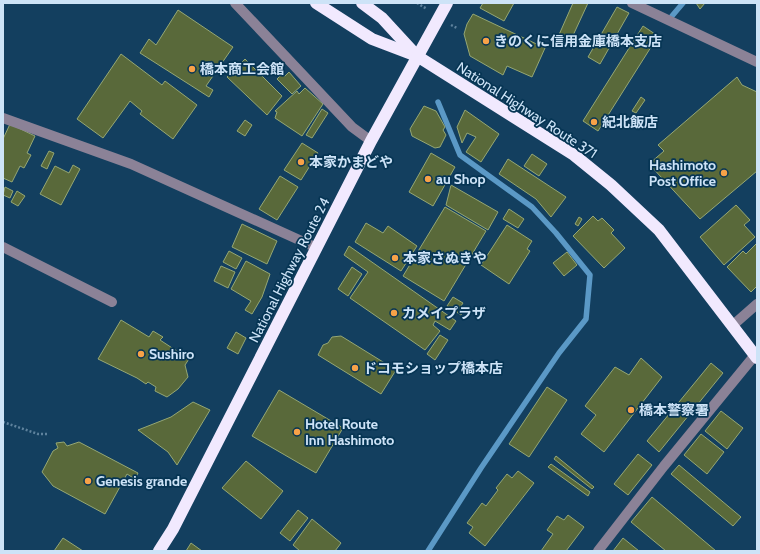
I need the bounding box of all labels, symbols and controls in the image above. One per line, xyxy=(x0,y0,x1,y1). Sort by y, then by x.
place label: きのくに信用金庫橋本支店 xyxy=(494,32,662,50)
marker: きのくに信用金庫橋本支店 xyxy=(481,36,491,46)
street label: National Highway Route 371 xyxy=(453,58,601,162)
place label: 橋本商工会館 xyxy=(200,60,284,78)
marker: 橋本商工会館 xyxy=(187,64,197,74)
place label: 紀北飯店 xyxy=(602,113,658,131)
marker: 紀北飯店 xyxy=(589,117,599,127)
place label: 本家かまどや xyxy=(309,153,393,171)
place label: Hashimoto Post Office xyxy=(649,156,716,190)
marker: 本家かまどや xyxy=(296,157,306,167)
marker: Hashimoto Post Office xyxy=(719,168,729,178)
place label: au Shop xyxy=(436,170,486,188)
marker: au Shop xyxy=(423,174,433,184)
street label: National Highway Route 24 xyxy=(245,195,333,345)
place label: 本家さぬきや xyxy=(403,249,487,267)
marker: 本家さぬきや xyxy=(390,253,400,263)
place label: カメイプラザ xyxy=(402,304,486,322)
marker: カメイプラザ xyxy=(389,308,399,318)
place label: Sushiro xyxy=(149,345,194,363)
marker: Sushiro xyxy=(136,349,146,359)
place label: ドコモショップ橋本店 xyxy=(363,359,503,377)
marker: ドコモショップ橋本店 xyxy=(350,363,360,373)
place label: 橋本警察署 xyxy=(639,401,709,419)
marker: 橋本警察署 xyxy=(626,405,636,415)
place label: Hotel Route Inn Hashimoto xyxy=(305,415,394,449)
marker: Hotel Route Inn Hashimoto xyxy=(292,427,302,437)
place label: Genesis grande xyxy=(96,472,187,490)
marker: Genesis grande xyxy=(83,476,93,486)

